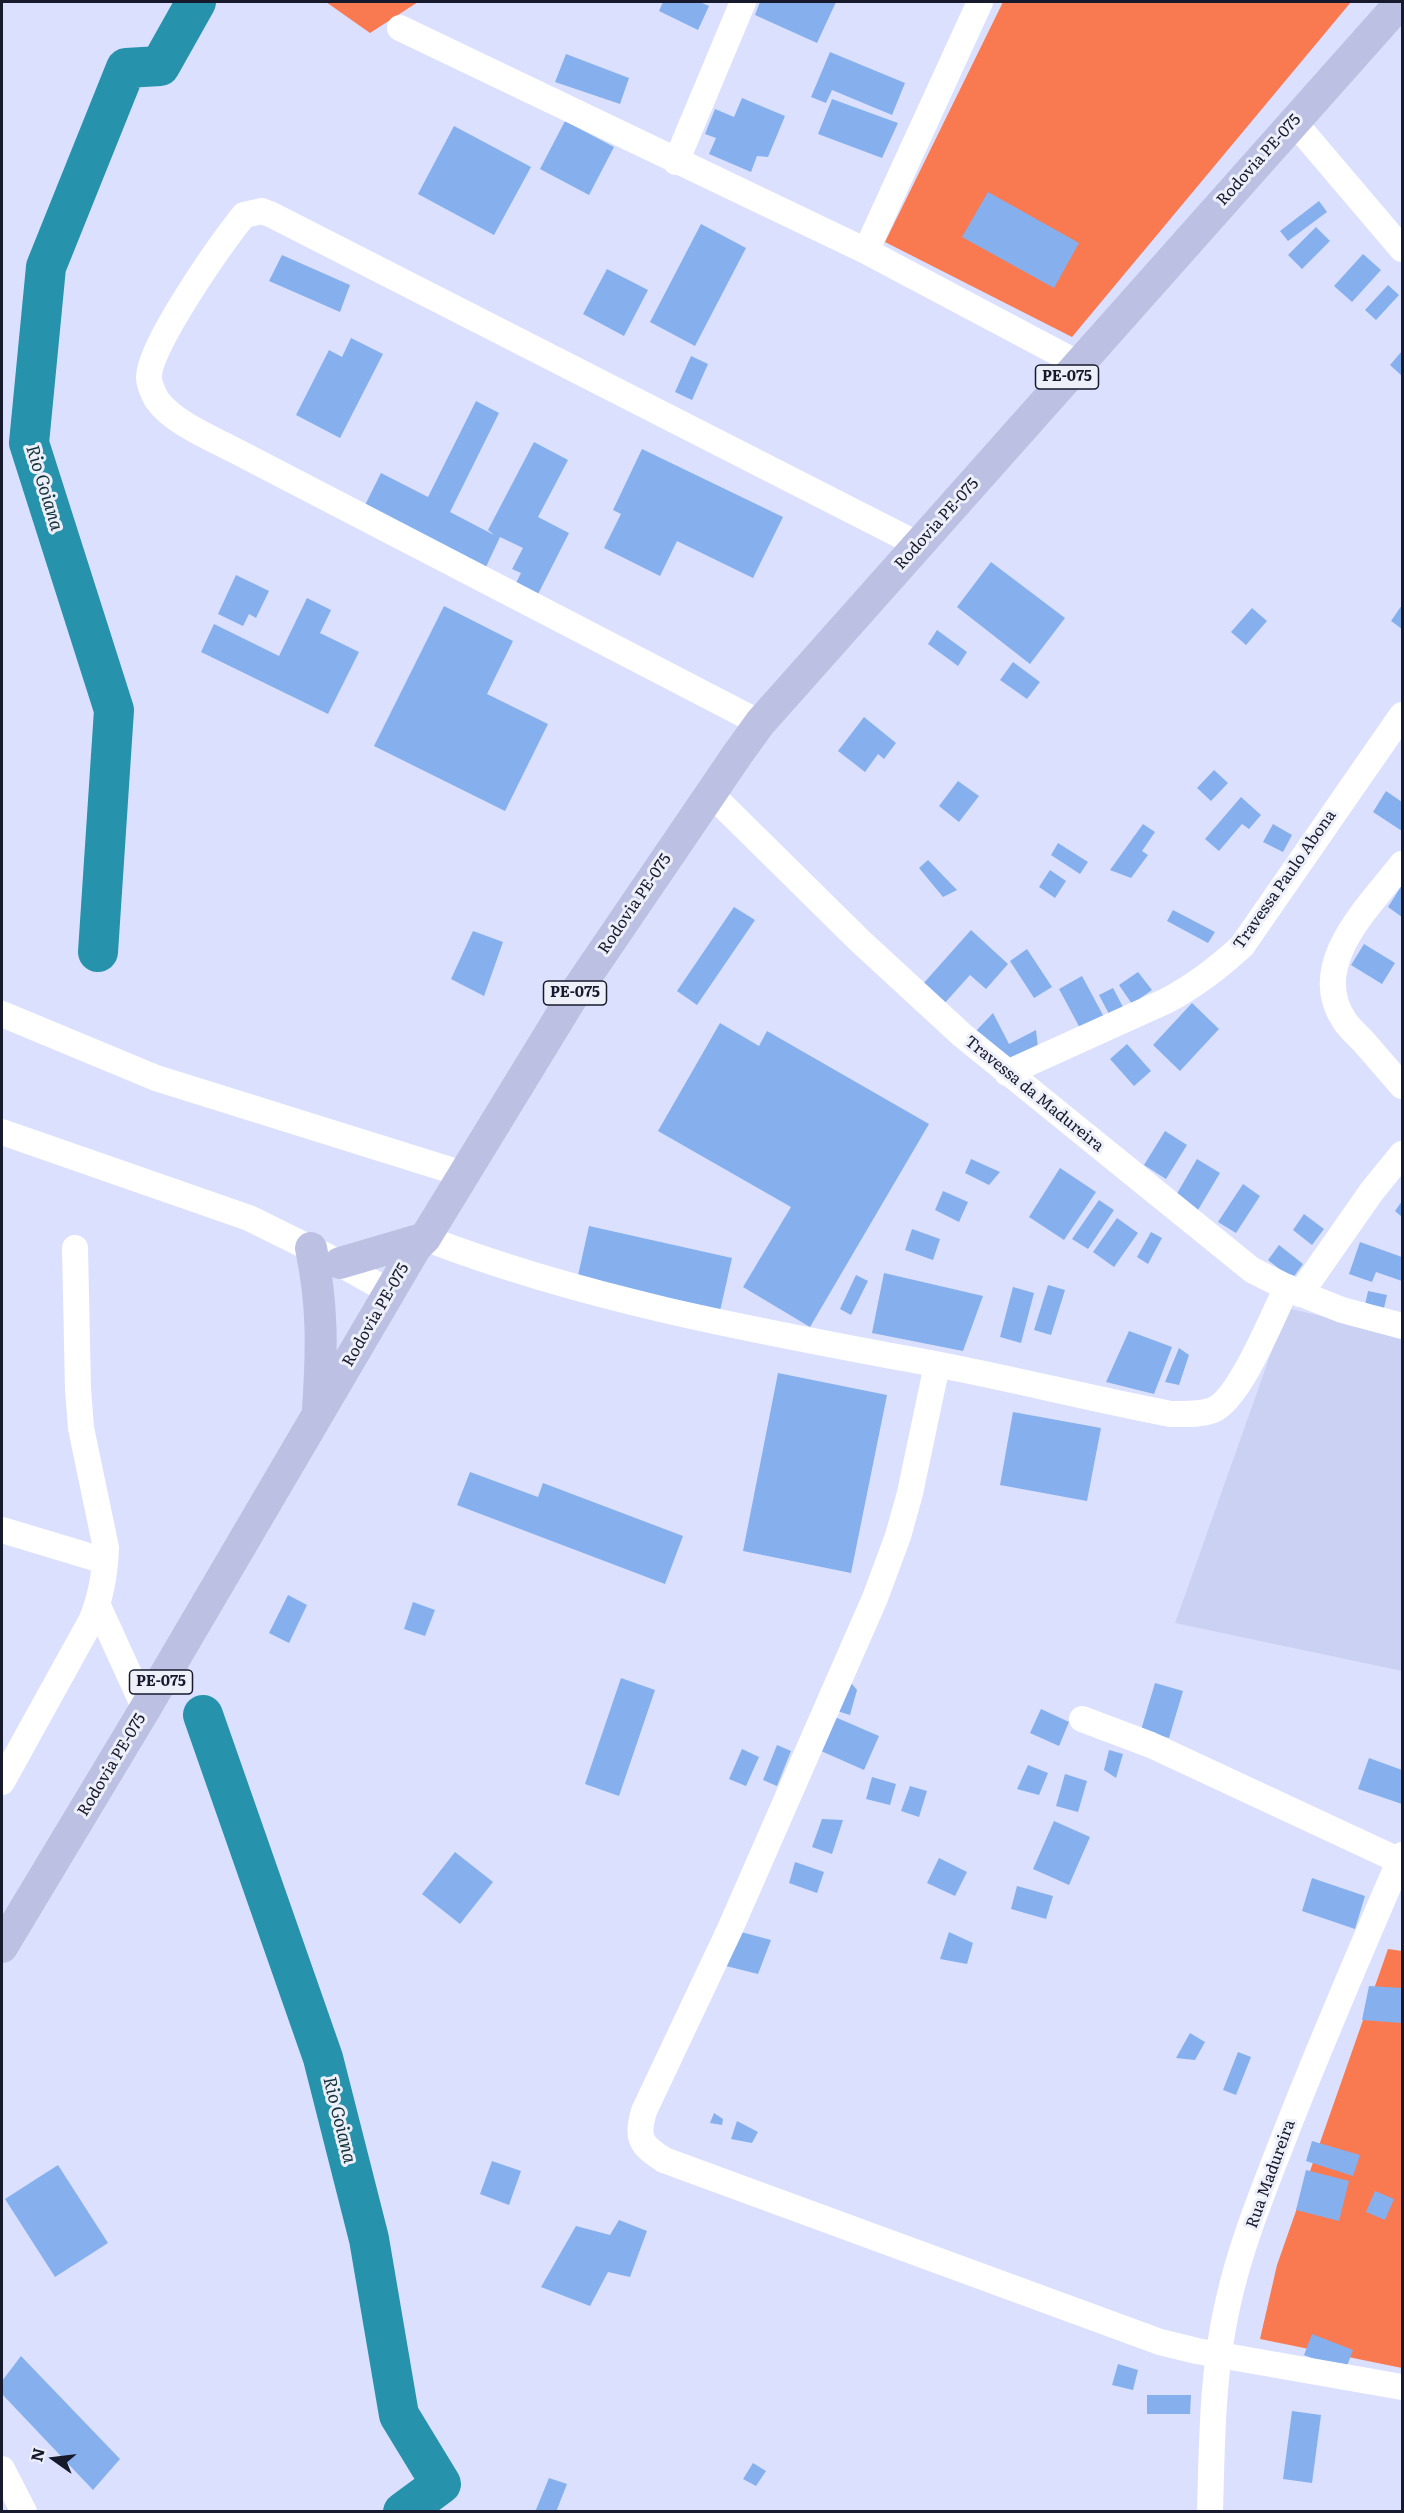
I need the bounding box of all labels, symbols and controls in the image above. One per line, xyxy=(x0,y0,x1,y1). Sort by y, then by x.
street label: Rodovia PE-075 xyxy=(1213,110,1305,210)
road number: PE-075 xyxy=(1036,365,1098,389)
water label: Rio Goiana xyxy=(21,443,67,533)
street label: Rodovia PE-075 xyxy=(891,474,983,574)
street label: Travessa Paulo Abona xyxy=(1230,807,1340,953)
street label: Rodovia PE-075 xyxy=(594,850,676,958)
road number: PE-075 xyxy=(544,981,606,1005)
street label: Travessa da Madureira xyxy=(961,1032,1107,1156)
street label: Rodovia PE-075 xyxy=(339,1260,413,1370)
road number: PE-075 xyxy=(130,1670,192,1694)
street label: Rodovia PE-075 xyxy=(74,1710,150,1820)
water label: Rio Goiana xyxy=(318,2075,360,2165)
street label: Rua Madureira xyxy=(1242,2117,1300,2231)
north arrow xyxy=(24,2429,84,2489)
text: N xyxy=(23,2445,50,2464)

